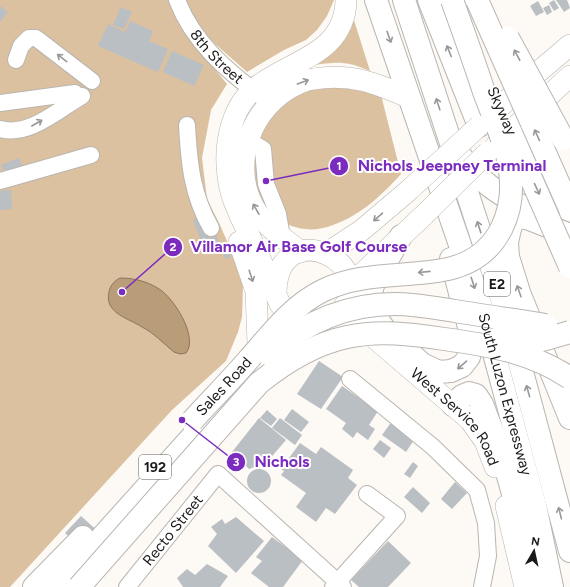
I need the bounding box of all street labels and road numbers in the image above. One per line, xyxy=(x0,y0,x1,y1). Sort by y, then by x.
street label: 8th Street xyxy=(186,26,247,88)
street label: Skyway xyxy=(483,84,521,138)
road number: E2 xyxy=(484,272,510,296)
street label: South Luzon Expressway xyxy=(474,311,536,478)
street label: Sales Road xyxy=(192,353,256,420)
street label: West Service Road xyxy=(407,364,503,468)
road number: 192 xyxy=(139,455,171,479)
street label: Recto Street xyxy=(139,491,207,569)

